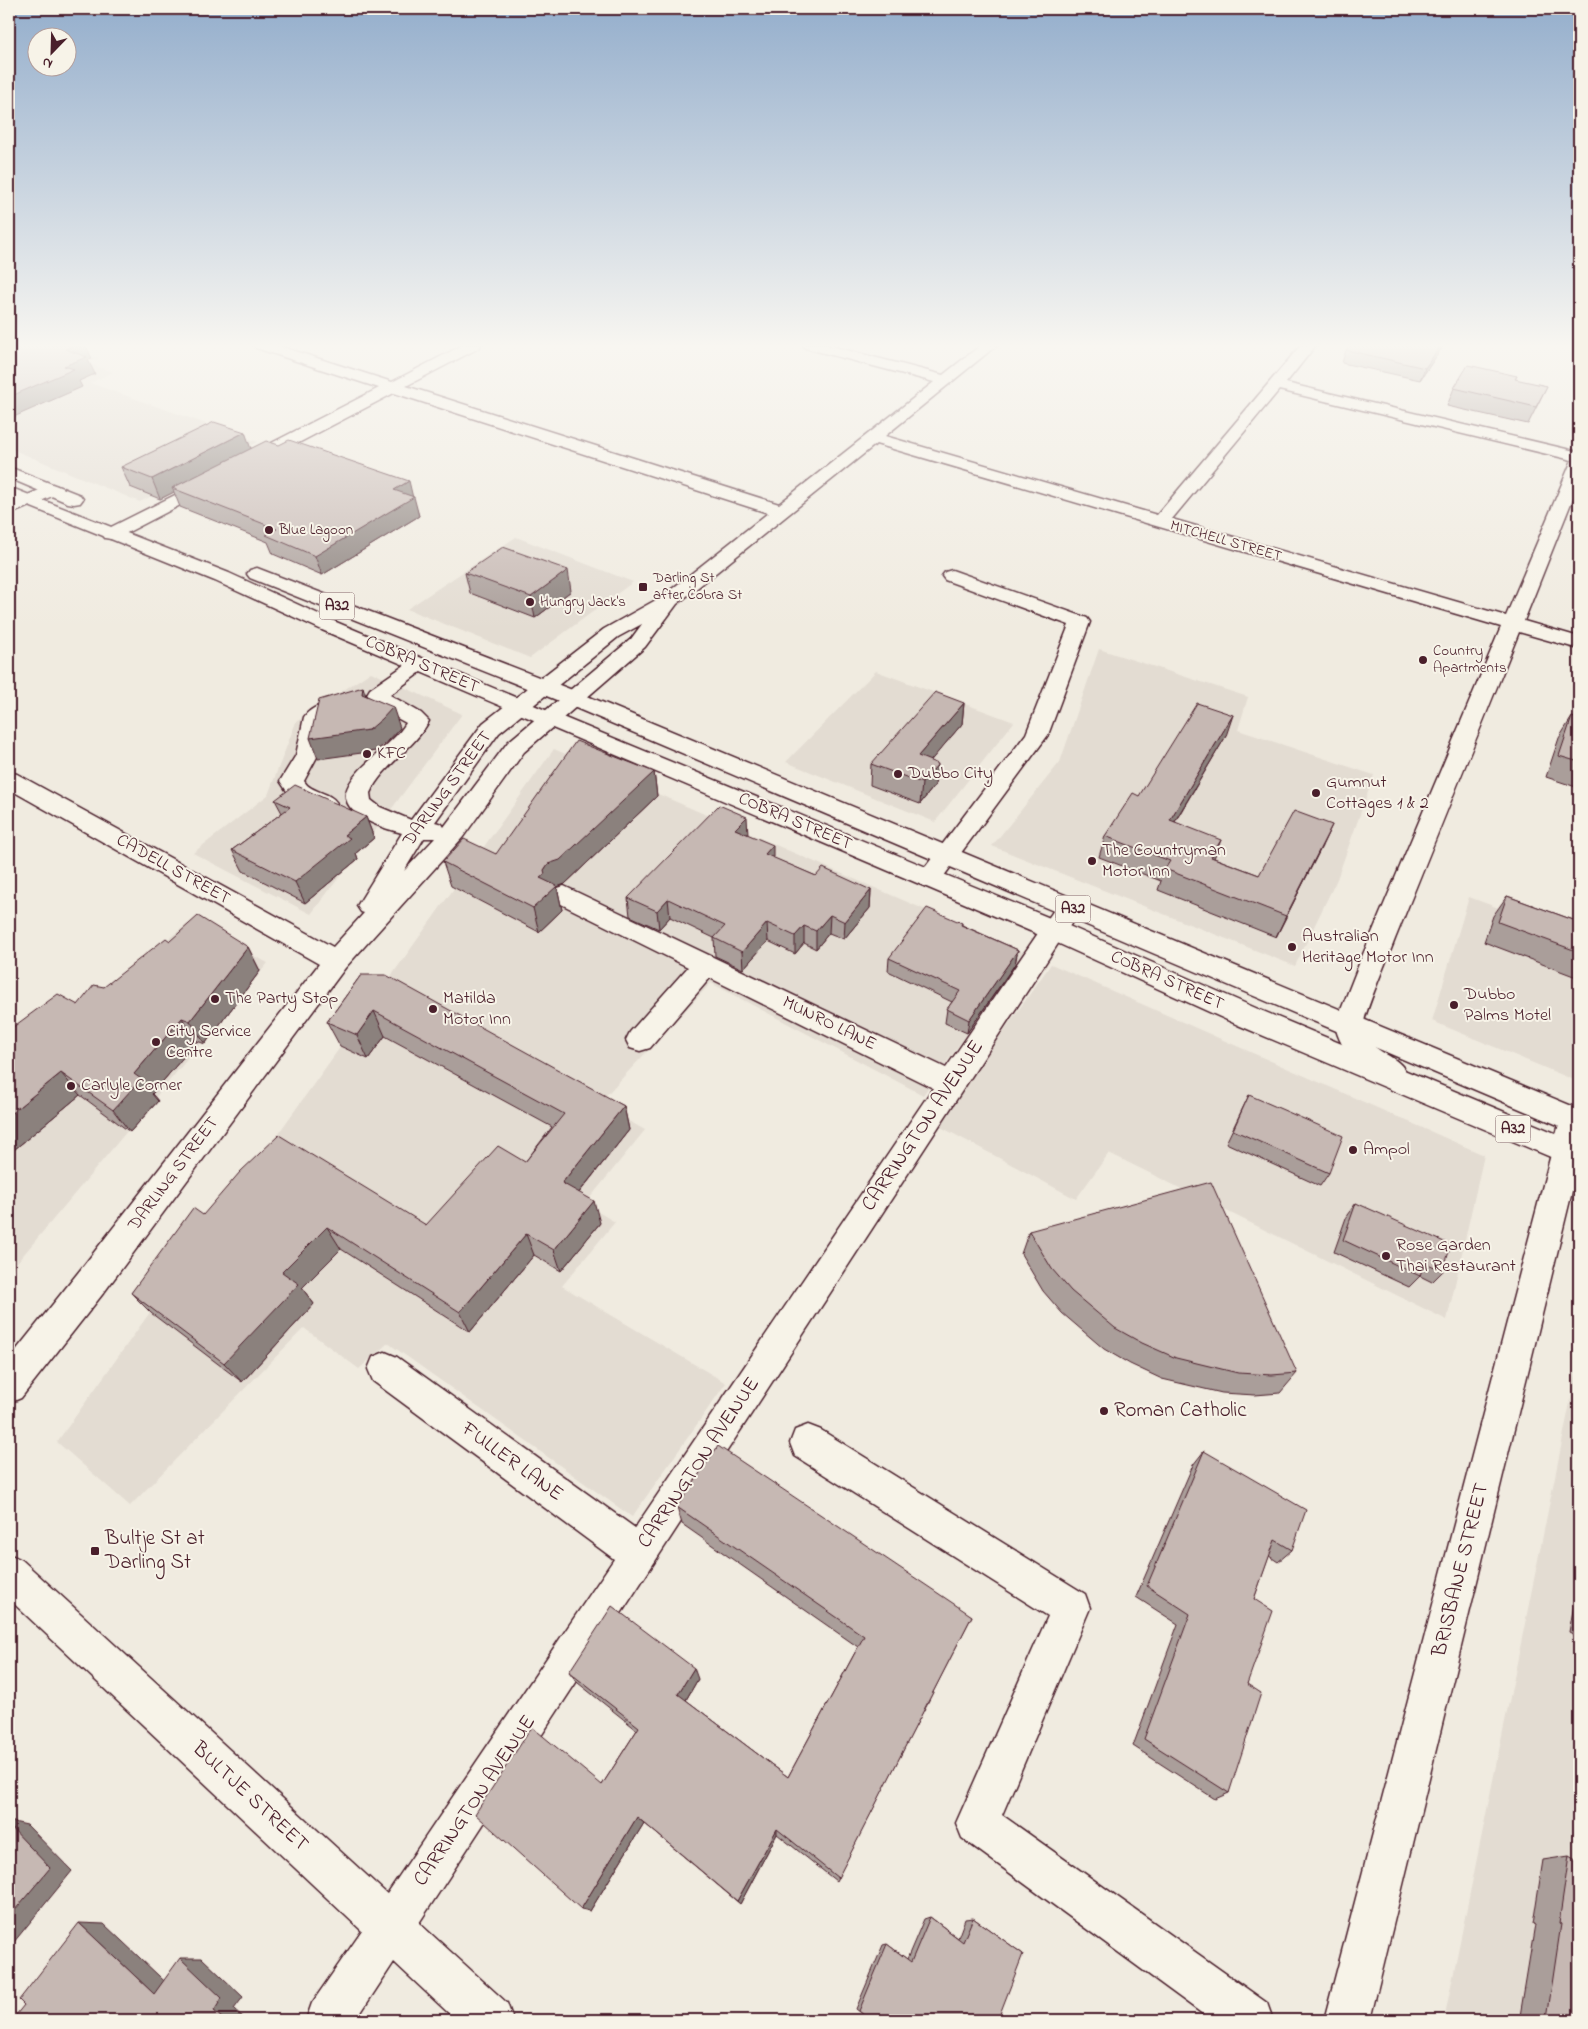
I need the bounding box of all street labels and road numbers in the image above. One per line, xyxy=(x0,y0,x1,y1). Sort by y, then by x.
street label: MITCHELL STREET xyxy=(1167,515,1285,568)
road number: A32 xyxy=(320,592,354,620)
street label: COBRA STREET xyxy=(361,629,483,701)
street label: DARLING STREET xyxy=(397,726,499,853)
street label: COBRA STREET xyxy=(734,786,856,858)
street label: CADELL STREET xyxy=(111,828,235,912)
road number: A32 xyxy=(1056,896,1090,922)
street label: COBRA STREET xyxy=(1106,944,1228,1018)
street label: MUNRO LANE xyxy=(778,990,880,1058)
street label: CARRINGTON AVENUE xyxy=(854,1034,992,1218)
street label: DARLING STREET xyxy=(122,1111,226,1237)
road number: A32 xyxy=(1496,1116,1530,1142)
street label: CARRINGTON AVENUE xyxy=(630,1371,768,1555)
street label: FULLER LANE xyxy=(454,1414,569,1509)
street label: BRISBANE STREET xyxy=(1425,1480,1497,1661)
street label: CARRINGTON AVENUE xyxy=(406,1709,544,1893)
street label: BULTJE STREET xyxy=(184,1734,315,1859)

